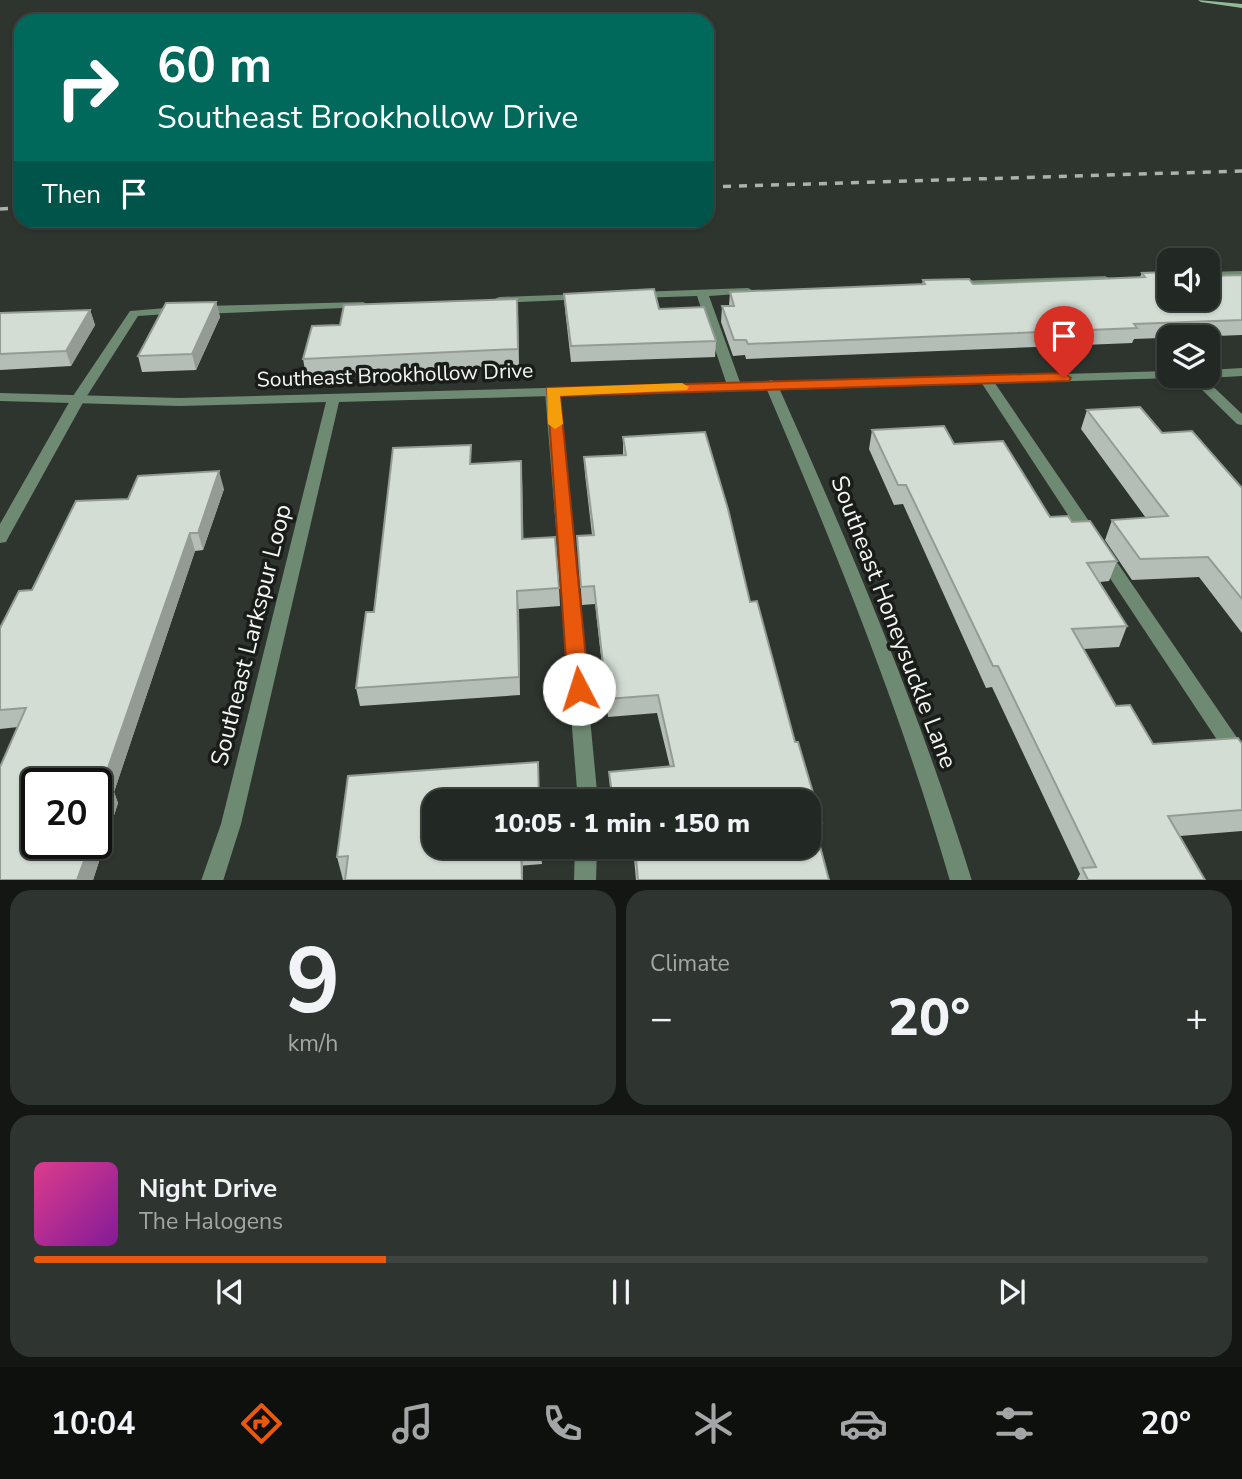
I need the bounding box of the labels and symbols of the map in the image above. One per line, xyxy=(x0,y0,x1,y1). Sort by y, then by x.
pin xyxy=(1034,306,1094,378)
street label: Southeast Brookhollow Drive xyxy=(256,356,534,394)
street label: Southeast Honeysuckle Lane xyxy=(823,471,965,773)
street label: Southeast Larkspur Loop xyxy=(203,501,299,769)
position arrow xyxy=(542,652,616,726)
speed limit sign: 20 xyxy=(21,768,112,859)

